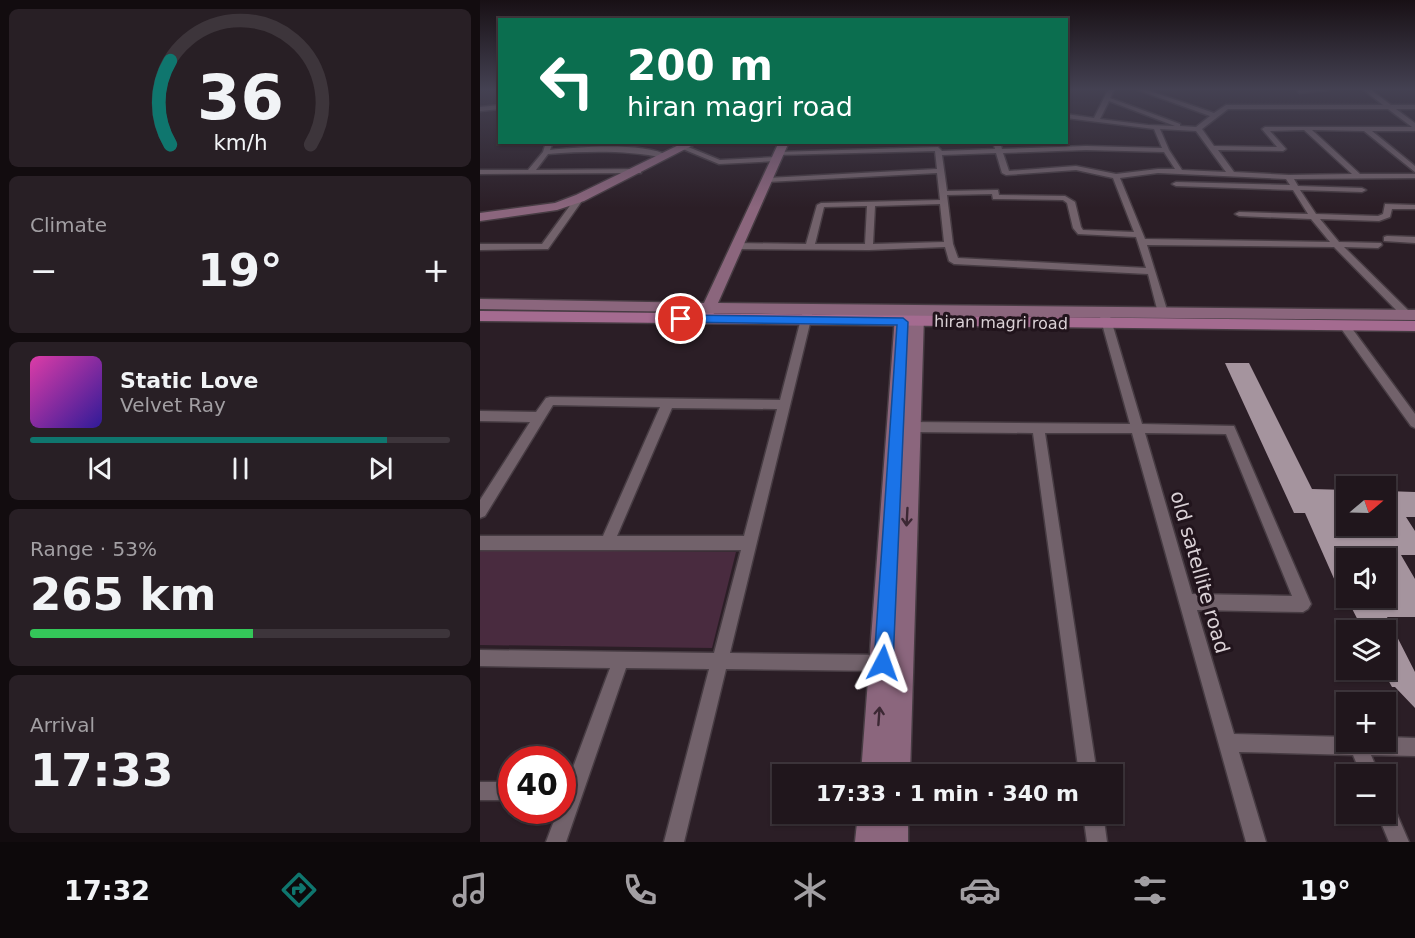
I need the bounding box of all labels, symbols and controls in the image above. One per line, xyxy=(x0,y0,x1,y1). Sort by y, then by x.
text: 200 m xyxy=(627,41,773,90)
icon: left xyxy=(528,42,606,120)
text: 36 xyxy=(197,61,283,134)
text: hiran magri road xyxy=(627,91,853,122)
text: km/h xyxy=(213,130,267,155)
text: Climate xyxy=(30,213,107,237)
text: 19° xyxy=(197,244,283,297)
text: − xyxy=(30,251,58,290)
text: + xyxy=(422,251,450,290)
pin xyxy=(655,293,706,344)
icon: arrive xyxy=(664,302,697,335)
street label: hiran magri road xyxy=(934,312,1068,333)
text: Static Love xyxy=(120,368,258,393)
text: Velvet Ray xyxy=(120,393,226,417)
icon: previous xyxy=(84,452,117,485)
icon: pause xyxy=(224,452,257,485)
icon: next xyxy=(364,452,397,485)
north arrow xyxy=(1336,476,1396,536)
map controls xyxy=(1336,476,1396,824)
street label: old satellite road xyxy=(1165,488,1235,656)
one-way arrow xyxy=(902,506,913,526)
text: Range · 53% xyxy=(30,537,157,561)
button: sound xyxy=(1336,548,1396,608)
text: 265 km xyxy=(30,568,216,621)
button: layers xyxy=(1336,620,1396,680)
position arrow xyxy=(851,631,915,695)
button: + xyxy=(1336,692,1396,752)
one-way arrow xyxy=(874,706,885,726)
text: Arrival xyxy=(30,713,95,737)
text: 17:33 xyxy=(30,744,173,797)
speed limit sign: 40 xyxy=(498,746,576,824)
button: − xyxy=(1336,764,1396,824)
text: 17:33 · 1 min · 340 m xyxy=(816,781,1079,806)
icon: directions xyxy=(278,869,320,911)
icon: music xyxy=(449,869,491,911)
icon: phone xyxy=(619,869,661,911)
icon: climate xyxy=(789,869,831,911)
icon: car xyxy=(959,869,1001,911)
icon: filters xyxy=(1129,869,1171,911)
text: 17:32 xyxy=(64,875,150,906)
text: 19° xyxy=(1300,875,1351,906)

